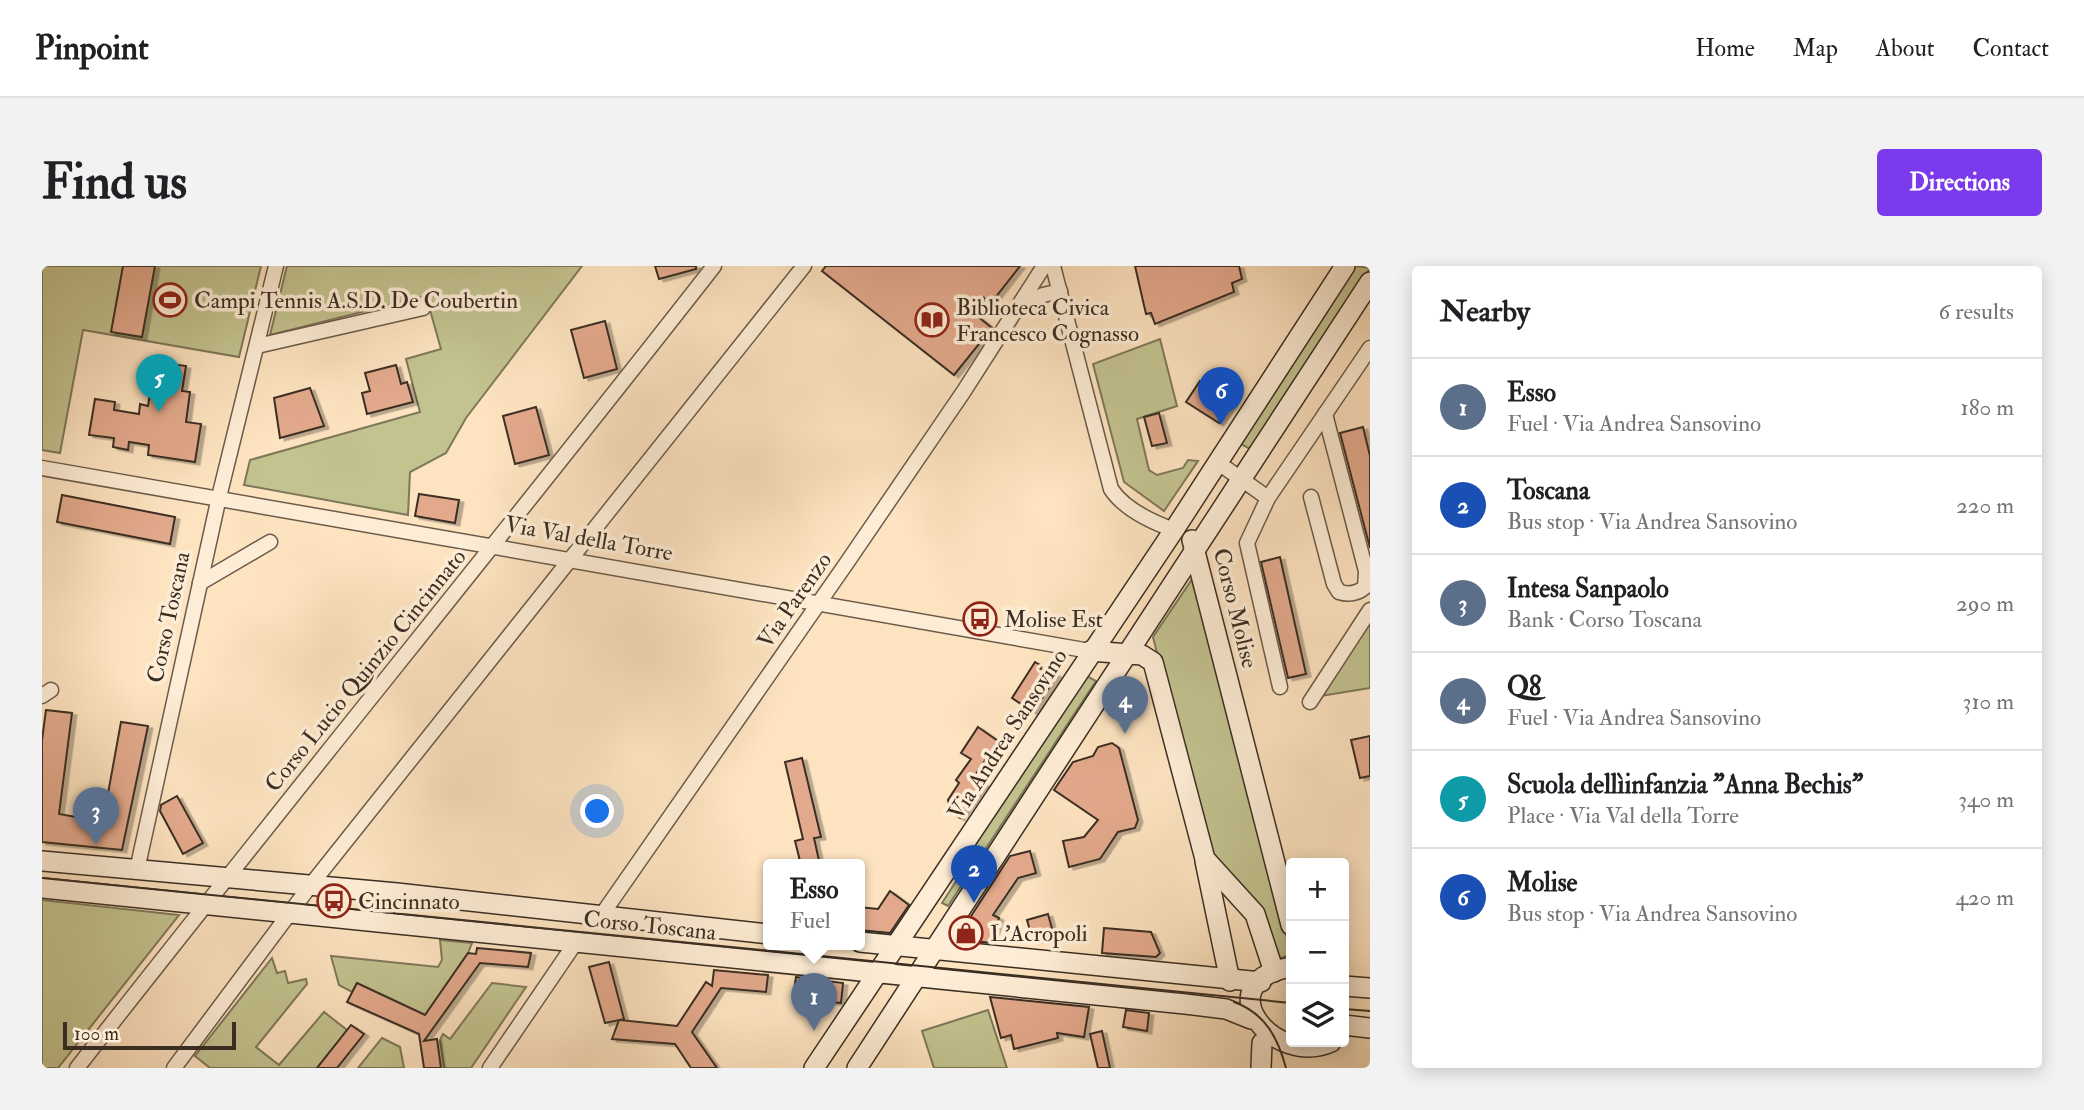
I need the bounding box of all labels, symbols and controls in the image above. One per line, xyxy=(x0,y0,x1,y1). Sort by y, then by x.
text: Pinpoint xyxy=(35,28,149,69)
text: Home xyxy=(1695,33,1755,64)
text: Map xyxy=(1793,33,1838,64)
text: About xyxy=(1876,33,1935,64)
text: Contact xyxy=(1973,33,2049,64)
button: Directions xyxy=(1877,149,2042,216)
text: Find us xyxy=(42,152,187,213)
sports icon: Campi Tennis A.S.D. De Coubertin xyxy=(151,281,189,319)
place label: Campi Tennis A.S.D. De Coubertin xyxy=(194,286,518,316)
place label: Biblioteca Civica Francesco Cognasso xyxy=(956,293,1139,348)
text: Nearby xyxy=(1440,293,1530,330)
text: 6 results xyxy=(1939,297,2014,326)
library icon: Biblioteca Civica Francesco Cognasso xyxy=(913,301,951,339)
pin: 5 xyxy=(136,354,182,412)
pin: 6 xyxy=(1198,367,1244,425)
text: Esso xyxy=(1507,377,1556,409)
text: 1 xyxy=(1459,393,1467,422)
text: 180 m xyxy=(1961,393,2014,422)
text: Fuel · Via Andrea Sansovino xyxy=(1507,409,1761,438)
text: Toscana xyxy=(1507,475,1590,507)
text: 2 xyxy=(1457,491,1469,520)
text: 220 m xyxy=(1956,491,2014,520)
text: Bus stop · Via Andrea Sansovino xyxy=(1507,507,1797,536)
street label: Via Val della Torre xyxy=(503,509,676,568)
street label: Corso Lucio Quinzio Cincinnato xyxy=(258,543,472,798)
street label: Corso Molise xyxy=(1207,545,1265,671)
street label: Via Parenzo xyxy=(751,546,838,654)
street label: Corso Toscana xyxy=(140,548,197,685)
text: Intesa Sanpaolo xyxy=(1507,573,1669,605)
text: 3 xyxy=(1459,589,1467,618)
text: 290 m xyxy=(1956,589,2014,618)
bus stop icon: Molise Est xyxy=(961,600,999,638)
place label: Molise Est xyxy=(1004,605,1103,634)
text: Bank · Corso Toscana xyxy=(1507,605,1702,634)
street label: Via Andrea Sansovino xyxy=(941,643,1074,825)
text: Q8 xyxy=(1507,671,1541,703)
pin: 4 xyxy=(1102,676,1148,734)
text: 4 xyxy=(1457,687,1469,716)
text: 310 m xyxy=(1963,687,2014,716)
text: Fuel · Via Andrea Sansovino xyxy=(1507,703,1761,732)
text: Scuola dellìinfanzia "Anna Bechis" xyxy=(1507,769,1863,801)
text: 5 xyxy=(1458,785,1468,814)
text: 340 m xyxy=(1958,785,2014,814)
pin: 3 xyxy=(73,787,119,845)
your location xyxy=(580,794,614,828)
text: Place · Via Val della Torre xyxy=(1507,801,1739,830)
pin: 2 xyxy=(951,845,997,903)
map controls xyxy=(1286,858,1349,1047)
button: + xyxy=(1286,858,1349,921)
popup xyxy=(763,859,865,950)
text: Molise xyxy=(1507,867,1577,899)
text: Esso xyxy=(789,874,839,906)
bus stop icon: Cincinnato xyxy=(315,882,353,920)
text: 6 xyxy=(1457,883,1469,912)
text: 420 m xyxy=(1955,883,2014,912)
place label: Cincinnato xyxy=(358,887,460,916)
text: Bus stop · Via Andrea Sansovino xyxy=(1507,899,1797,928)
street label: Corso Toscana xyxy=(582,904,718,947)
text: Fuel xyxy=(789,906,831,935)
shop icon: L'Acropoli xyxy=(947,914,985,952)
place label: L'Acropoli xyxy=(990,919,1088,949)
button: − xyxy=(1286,921,1349,984)
pin: 1 xyxy=(791,973,837,1031)
button: layers xyxy=(1286,984,1349,1047)
scale bar xyxy=(63,1019,236,1051)
text: 100 m xyxy=(74,1022,119,1046)

